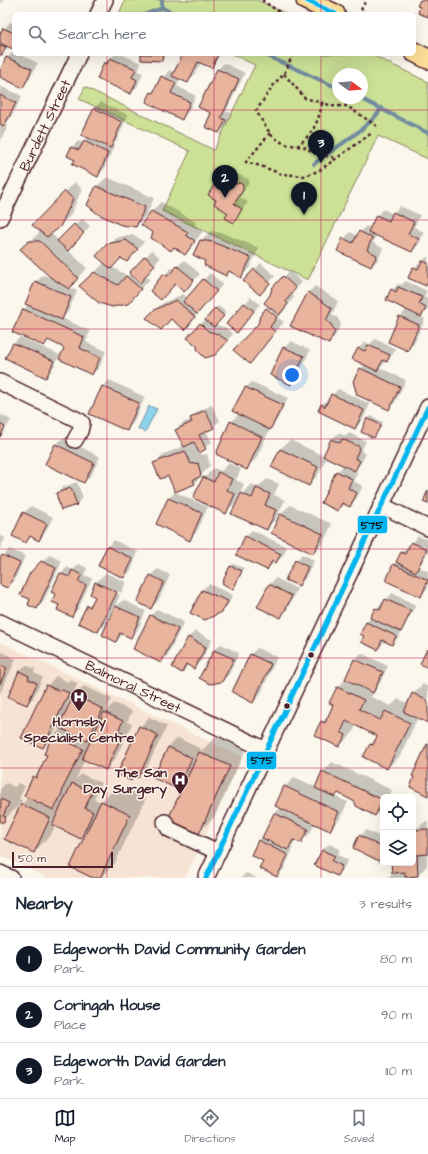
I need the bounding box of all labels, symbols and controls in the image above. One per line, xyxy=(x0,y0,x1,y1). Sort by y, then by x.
search box xyxy=(12,12,416,56)
icon: search xyxy=(26,23,48,45)
text: Search here xyxy=(58,24,147,45)
north arrow xyxy=(332,68,368,104)
street label: Burdett Street xyxy=(15,76,76,175)
pin: 3 xyxy=(308,130,334,163)
pin: 2 xyxy=(212,165,238,198)
pin: 1 xyxy=(291,182,317,215)
your location xyxy=(282,365,302,385)
line badge: 575 xyxy=(357,515,388,534)
text: 575 xyxy=(361,518,383,533)
unlabelled marker xyxy=(306,650,316,660)
street label: Balmoral Street xyxy=(82,656,184,719)
hospital icon: Hornsby Specialist Centre xyxy=(69,687,89,712)
unlabelled marker xyxy=(282,701,292,711)
place label: Hornsby Specialist Centre xyxy=(23,712,135,748)
line badge: 575 xyxy=(246,751,277,770)
text: 575 xyxy=(251,753,273,768)
place label: The San Day Surgery xyxy=(83,763,167,800)
hospital icon: The San Day Surgery xyxy=(170,770,190,795)
map controls xyxy=(380,794,416,866)
button: locate xyxy=(380,794,416,830)
button: layers xyxy=(380,830,416,866)
scale bar xyxy=(12,850,113,869)
text: 50 m xyxy=(18,851,46,866)
text: Nearby xyxy=(16,892,73,916)
text: 3 results xyxy=(359,895,412,913)
text: Edgeworth David Community Garden xyxy=(54,939,306,960)
text: 1 xyxy=(28,950,30,968)
text: 80 m xyxy=(380,950,412,968)
text: Park xyxy=(54,960,84,978)
text: Coringah House xyxy=(54,995,161,1016)
text: 2 xyxy=(25,1006,33,1024)
text: 90 m xyxy=(381,1006,412,1024)
text: Place xyxy=(54,1016,86,1034)
text: Edgeworth David Garden xyxy=(54,1051,225,1072)
text: 3 xyxy=(26,1062,32,1080)
text: 110 m xyxy=(385,1062,412,1080)
text: Park xyxy=(54,1072,84,1090)
tab: Map xyxy=(54,1107,76,1146)
tab: Directions xyxy=(184,1107,236,1146)
tab: Saved xyxy=(344,1107,374,1146)

